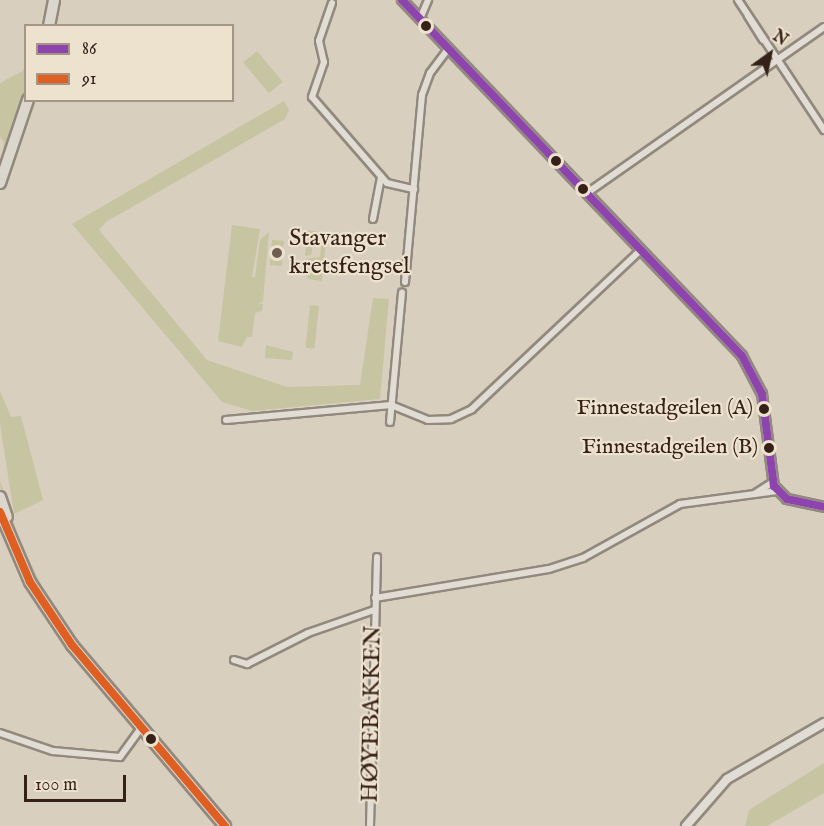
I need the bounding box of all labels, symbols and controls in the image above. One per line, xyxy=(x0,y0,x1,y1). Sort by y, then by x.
unlabelled marker xyxy=(420,20,432,32)
legend xyxy=(24,24,234,102)
north arrow xyxy=(740,24,800,84)
text: N xyxy=(769,27,791,51)
text: 86 xyxy=(82,38,97,61)
text: 91 xyxy=(82,68,97,91)
unlabelled marker xyxy=(550,155,562,167)
unlabelled marker xyxy=(577,183,589,195)
place label: Stavanger kretsfengsel xyxy=(289,225,410,281)
marker: Stavanger kretsfengsel xyxy=(270,246,284,260)
place label: Finnestadgeilen (A) xyxy=(577,396,753,422)
marker: Finnestadgeilen (A) xyxy=(758,403,770,415)
place label: Finnestadgeilen (B) xyxy=(582,435,758,461)
marker: Finnestadgeilen (B) xyxy=(763,442,775,454)
street label: HØYEBAKKEN xyxy=(356,625,388,803)
unlabelled marker xyxy=(145,733,157,745)
scale bar xyxy=(27,763,129,801)
text: 100 m xyxy=(35,774,77,797)

